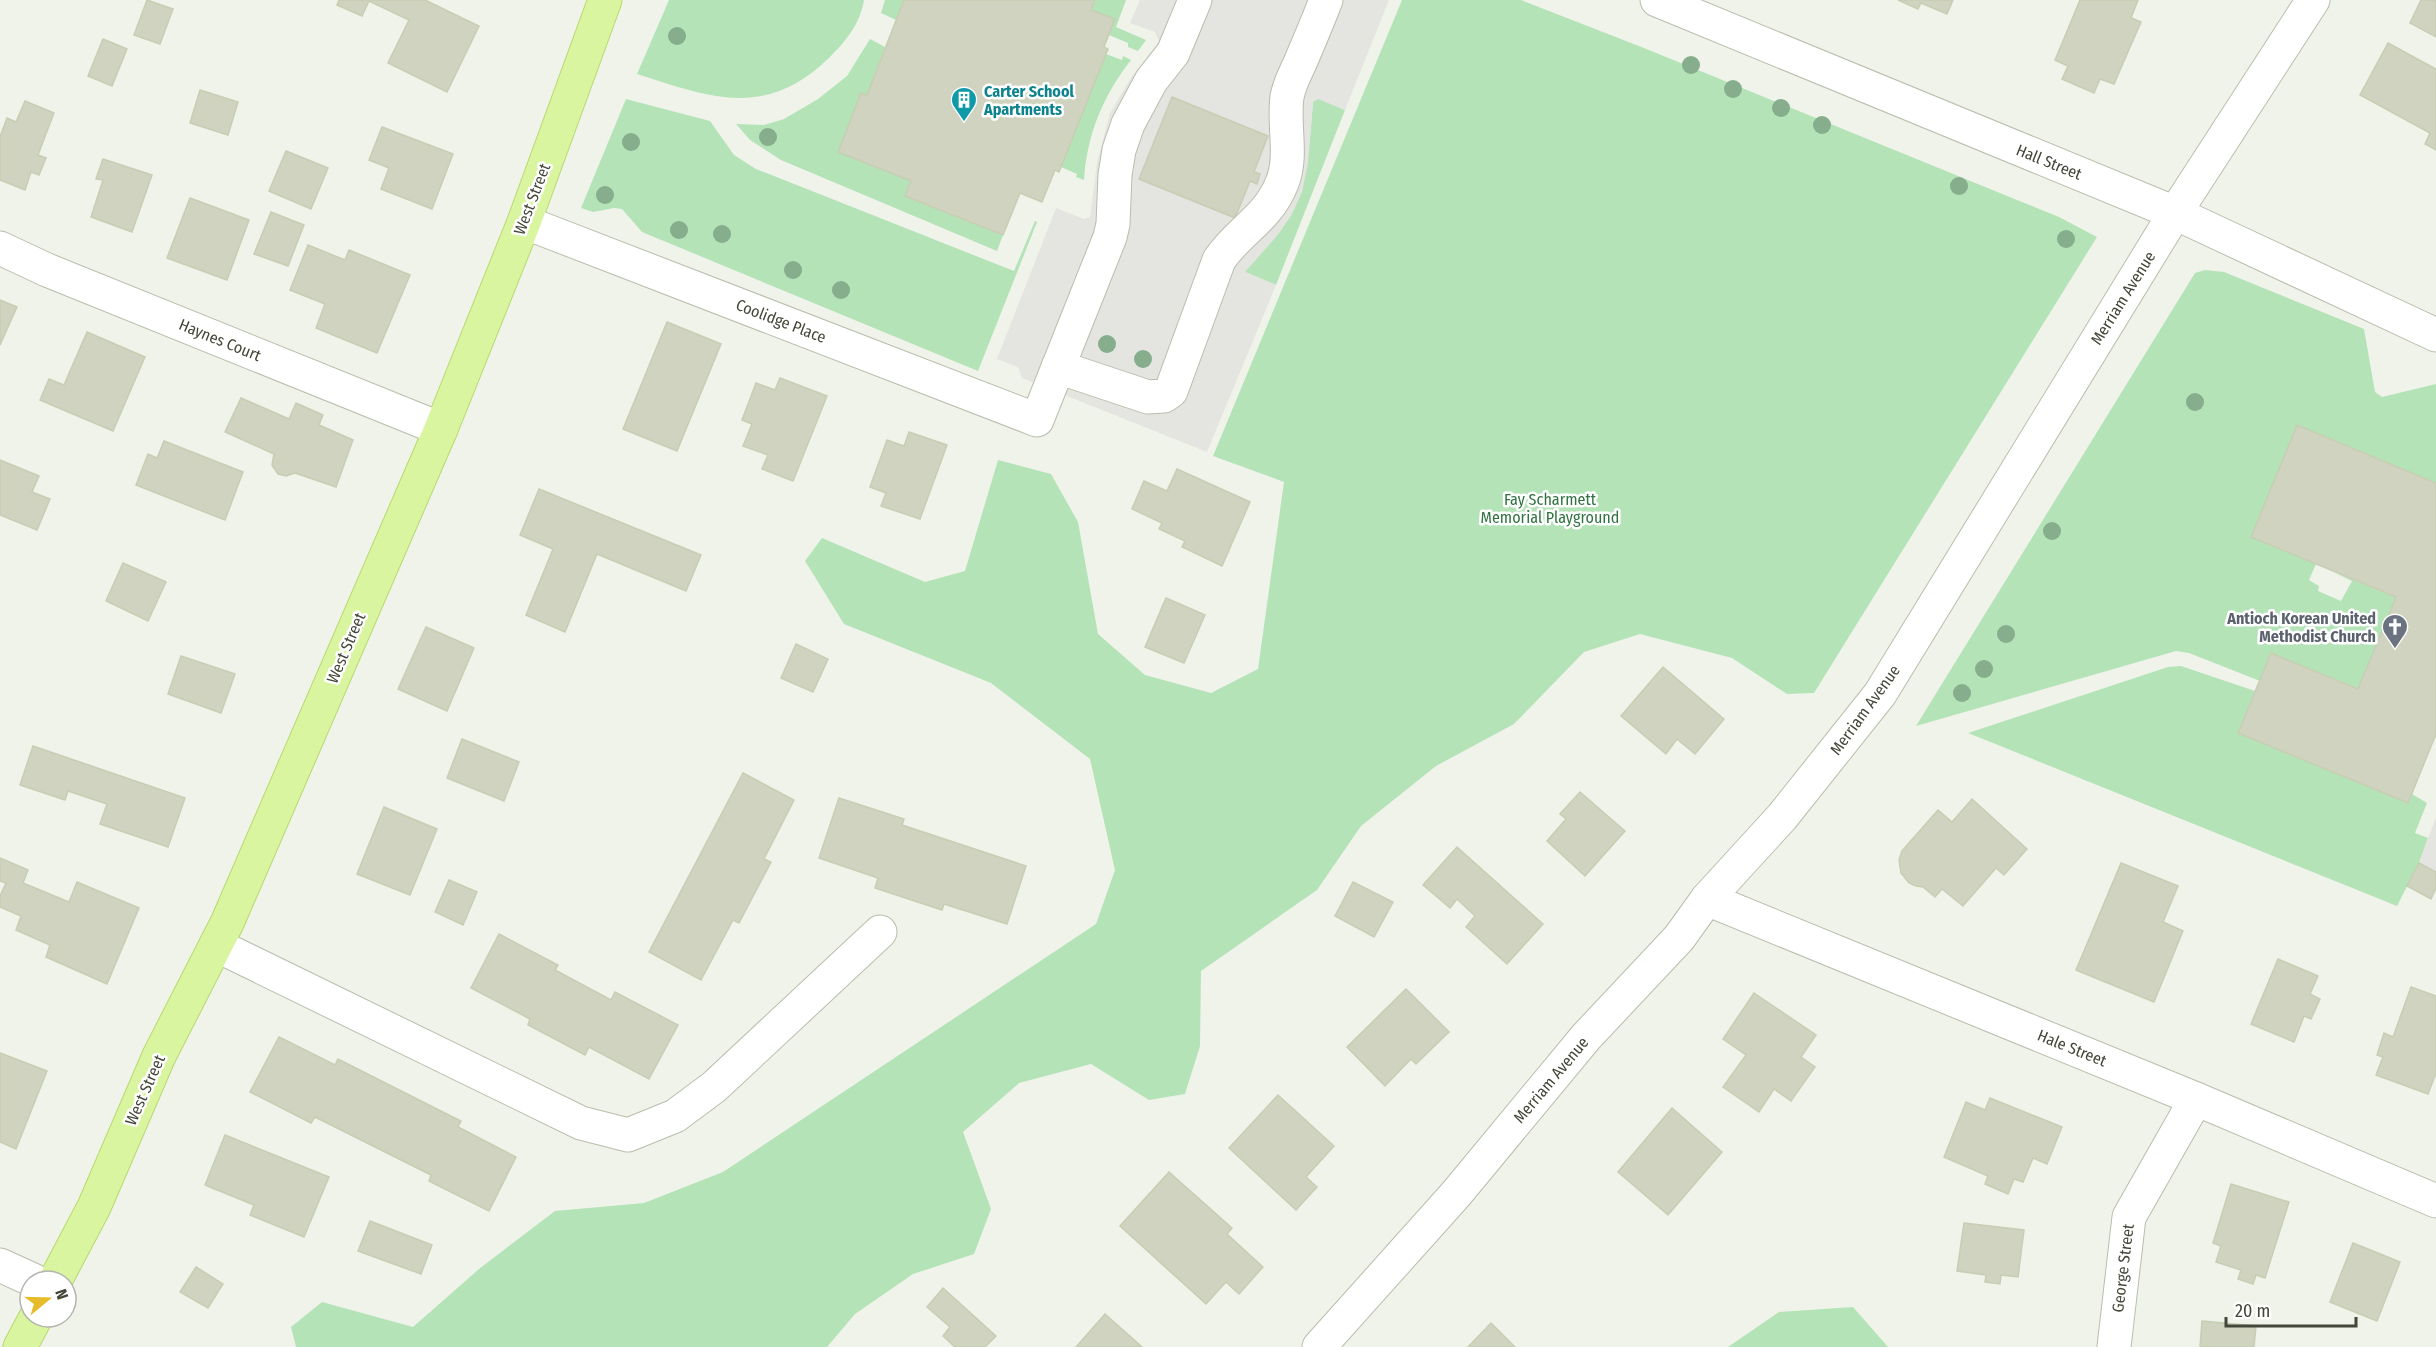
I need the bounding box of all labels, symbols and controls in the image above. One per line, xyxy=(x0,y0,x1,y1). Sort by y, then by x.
place label: Carter School Apartments xyxy=(983,82,1074,119)
building icon: Carter School Apartments xyxy=(949,85,979,123)
street label: Hall Street xyxy=(2013,140,2085,184)
street label: West Street xyxy=(510,160,555,237)
street label: Merriam Avenue xyxy=(2087,248,2159,348)
street label: Coolidge Place xyxy=(733,295,829,347)
street label: Haynes Court xyxy=(176,315,264,365)
park label: Fay Scharmett Memorial Playground xyxy=(1481,490,1619,527)
street label: West Street xyxy=(323,609,370,686)
place label: Antioch Korean United Methodist Church xyxy=(2226,609,2376,646)
church icon: Antioch Korean United Methodist Church xyxy=(2380,612,2410,650)
street label: Merriam Avenue xyxy=(1826,661,1904,759)
street label: Hale Street xyxy=(2035,1026,2110,1071)
street label: Merriam Avenue xyxy=(1510,1033,1593,1127)
street label: West Street xyxy=(121,1051,169,1128)
street label: George Street xyxy=(2108,1222,2138,1313)
north arrow xyxy=(18,1269,78,1329)
text: N xyxy=(51,1287,72,1302)
scale bar xyxy=(2226,1290,2356,1328)
text: 20 m xyxy=(2235,1300,2270,1322)

